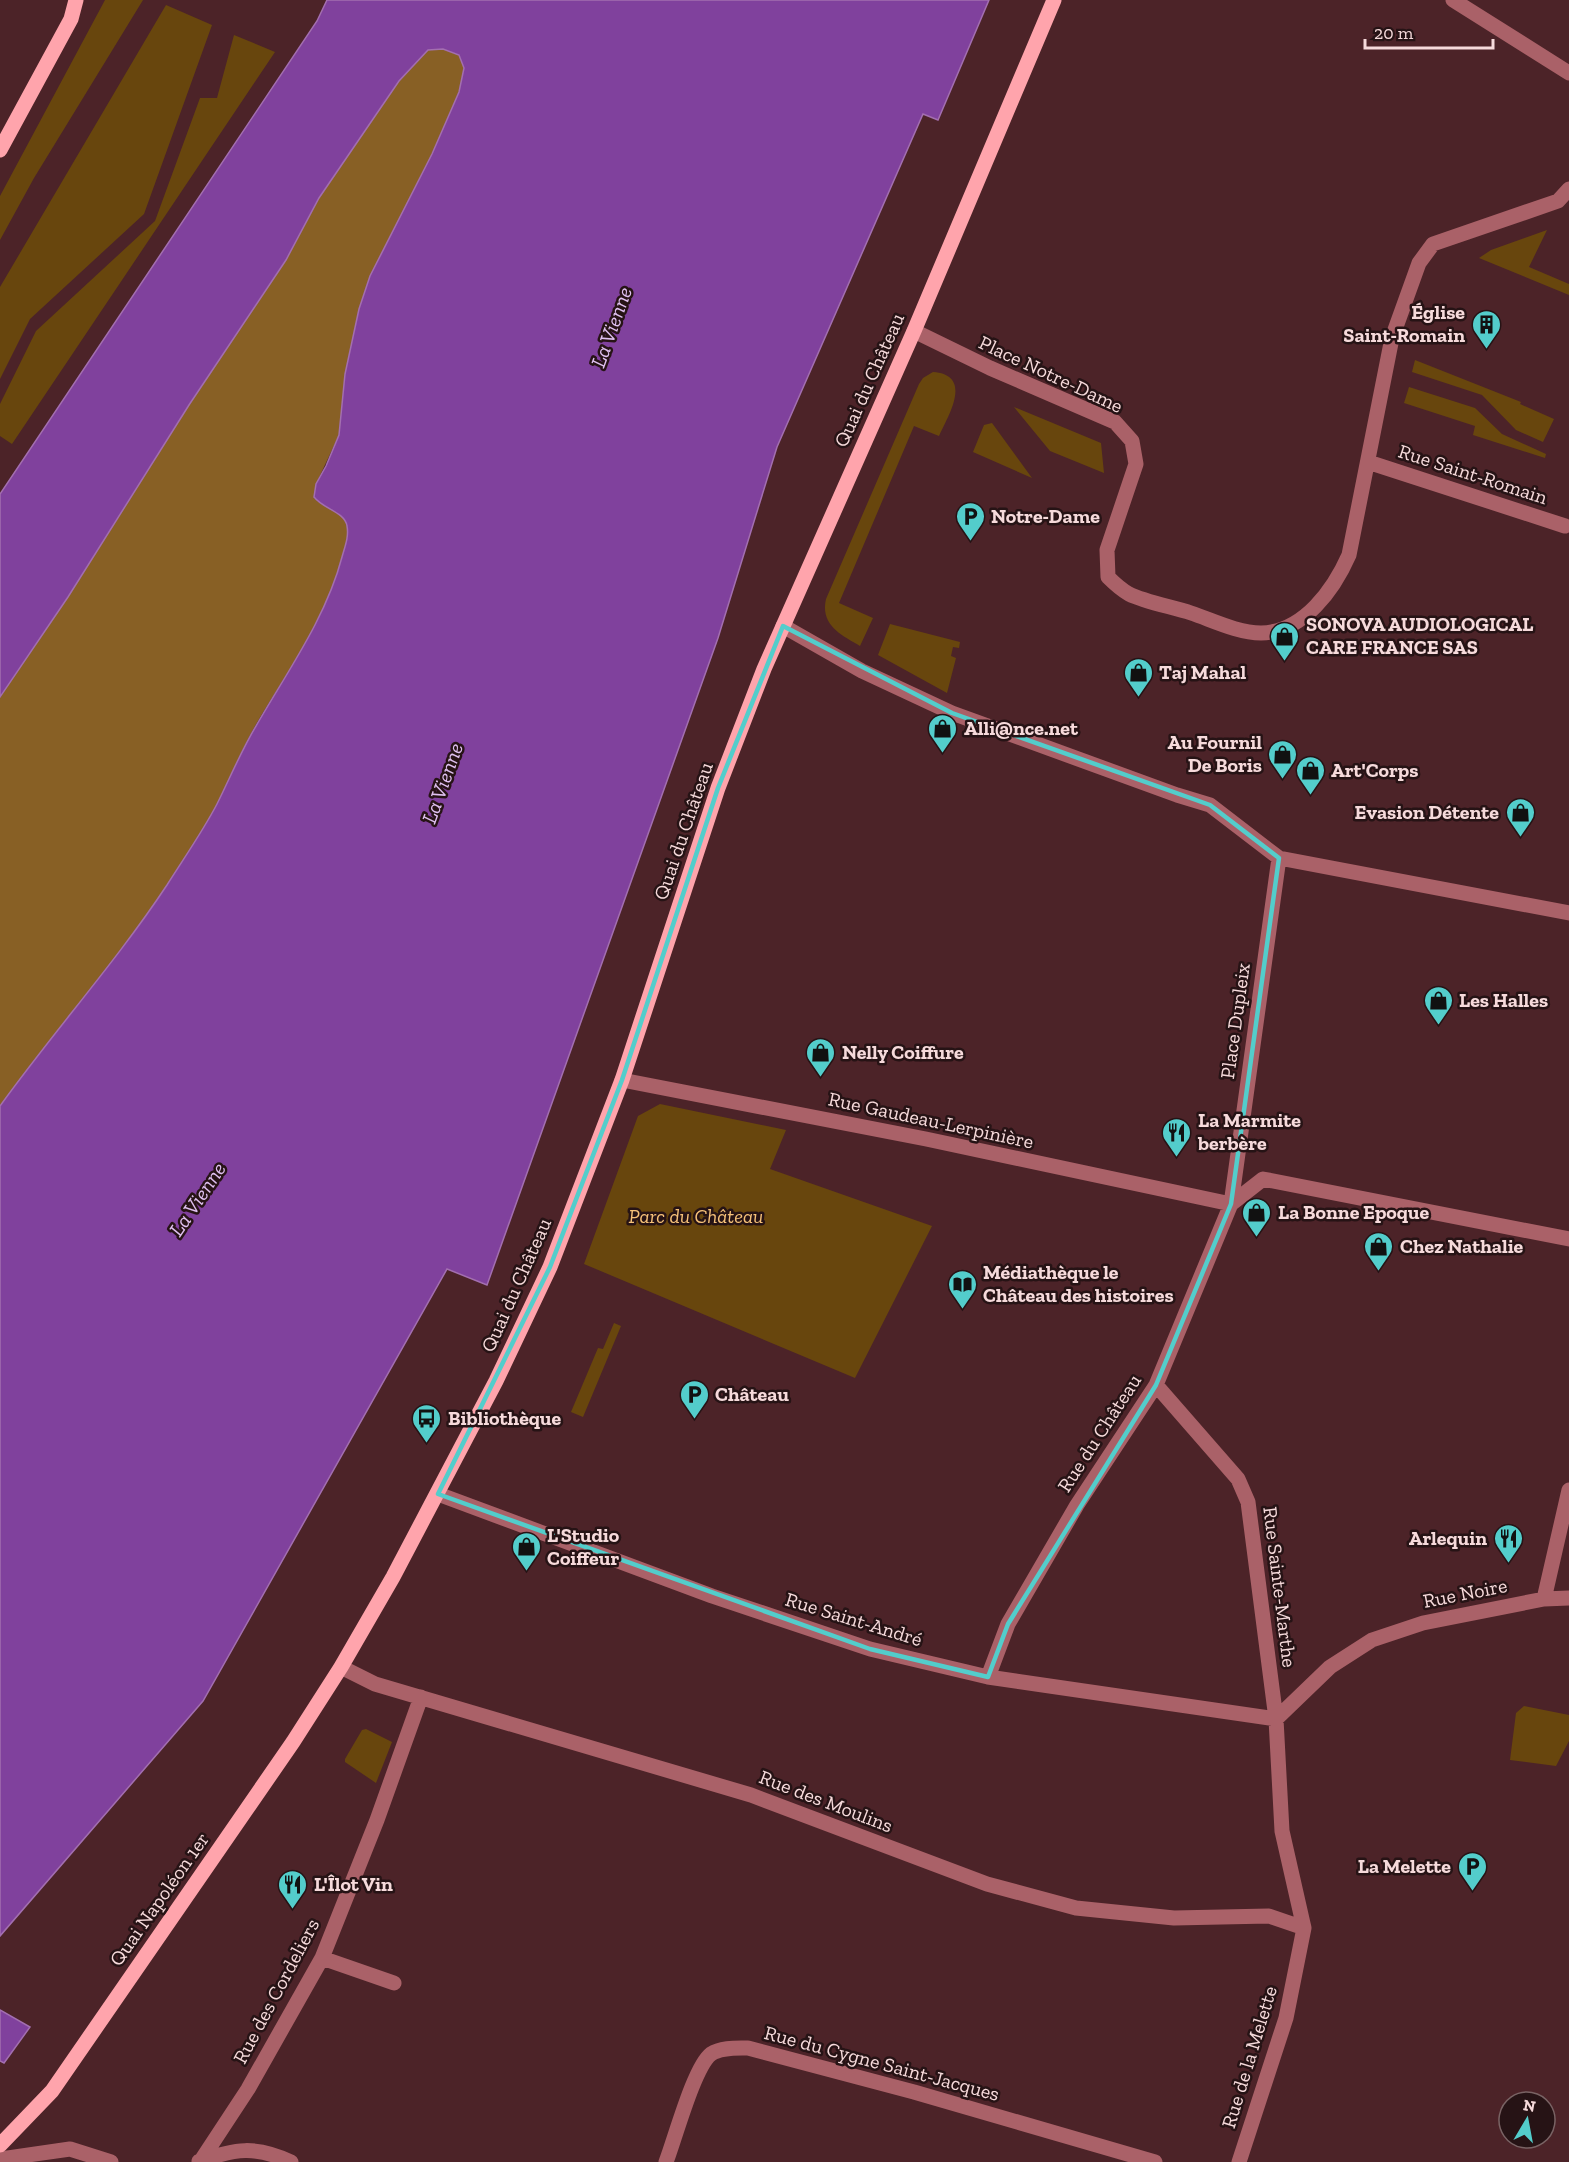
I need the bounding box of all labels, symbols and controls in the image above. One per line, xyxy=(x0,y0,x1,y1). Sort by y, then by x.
scale bar xyxy=(1365,12,1492,50)
text: 20 m xyxy=(1374,22,1414,44)
water label: La Vienne xyxy=(585,283,637,371)
place label: Église Saint-Romain xyxy=(1343,300,1465,347)
building icon: Église Saint-Romain xyxy=(1470,308,1502,350)
street label: Quai du Château xyxy=(829,309,909,451)
street label: Place Notre-Dame xyxy=(975,330,1127,418)
street label: Rue Saint-Romain xyxy=(1396,439,1551,510)
parking icon: Notre-Dame xyxy=(954,500,986,542)
place label: Notre-Dame xyxy=(991,504,1100,528)
place label: SONOVA AUDIOLOGICAL CARE FRANCE SAS xyxy=(1306,612,1534,659)
shop icon: SONOVA AUDIOLOGICAL CARE FRANCE SAS xyxy=(1269,620,1301,662)
shop icon: Taj Mahal xyxy=(1122,656,1154,698)
place label: Taj Mahal xyxy=(1159,660,1247,684)
shop icon: Alli@nce.net xyxy=(927,712,959,754)
place label: Alli@nce.net xyxy=(964,716,1079,740)
place label: Au Fournil De Boris xyxy=(1168,730,1262,777)
shop icon: Au Fournil De Boris xyxy=(1267,738,1299,780)
water label: La Vienne xyxy=(416,739,468,827)
shop icon: Art'Corps xyxy=(1294,754,1326,796)
place label: Art'Corps xyxy=(1331,758,1418,782)
street label: Quai du Château xyxy=(648,759,718,903)
shop icon: Evasion Détente xyxy=(1504,796,1536,838)
place label: Evasion Détente xyxy=(1355,800,1499,824)
street label: Place Dupleix xyxy=(1215,962,1255,1080)
shop icon: Les Halles xyxy=(1422,984,1454,1026)
place label: Les Halles xyxy=(1459,988,1548,1012)
shop icon: Nelly Coiffure xyxy=(805,1036,837,1078)
place label: Nelly Coiffure xyxy=(842,1040,964,1064)
street label: Rue Gaudeau-Lerpinière xyxy=(826,1087,1036,1153)
place label: La Marmite berbère xyxy=(1197,1108,1301,1155)
restaurant icon: La Marmite berbère xyxy=(1161,1116,1193,1158)
water label: La Vienne xyxy=(163,1157,231,1241)
shop icon: La Bonne Epoque xyxy=(1241,1196,1273,1238)
place label: La Bonne Epoque xyxy=(1278,1200,1429,1224)
park label: Parc du Château xyxy=(629,1204,763,1228)
street label: Quai du Château xyxy=(476,1214,556,1356)
shop icon: Chez Nathalie xyxy=(1363,1230,1395,1272)
place label: Chez Nathalie xyxy=(1400,1234,1524,1258)
place label: Médiathèque le Château des histoires xyxy=(983,1260,1174,1307)
library icon: Médiathèque le Château des histoires xyxy=(946,1268,978,1310)
street label: Rue du Château xyxy=(1052,1370,1146,1496)
parking icon: Château xyxy=(678,1378,710,1420)
place label: Château xyxy=(715,1382,789,1406)
bus stop icon: Bibliothèque xyxy=(411,1402,443,1444)
place label: Bibliothèque xyxy=(448,1406,562,1430)
street label: Rue Sainte-Marthe xyxy=(1258,1505,1302,1669)
restaurant icon: Arlequin xyxy=(1492,1522,1524,1564)
place label: L'Studio Coiffeur xyxy=(547,1523,620,1570)
place label: Arlequin xyxy=(1409,1526,1487,1550)
shop icon: L'Studio Coiffeur xyxy=(510,1530,542,1572)
street label: Rue Noire xyxy=(1421,1573,1509,1613)
street label: Rue Saint-André xyxy=(783,1587,925,1651)
street label: Rue des Moulins xyxy=(756,1765,896,1837)
street label: Quai Napoléon 1er xyxy=(104,1828,214,1970)
parking icon: La Melette xyxy=(1456,1850,1488,1892)
place label: La Melette xyxy=(1358,1854,1451,1878)
restaurant icon: L'Îlot Vin xyxy=(277,1868,309,1910)
place label: L'Îlot Vin xyxy=(314,1872,393,1896)
street label: Rue des Cordeliers xyxy=(228,1914,324,2068)
street label: Rue de la Melette xyxy=(1216,1983,1282,2131)
street label: Rue du Cygne Saint-Jacques xyxy=(762,2020,1002,2106)
north arrow xyxy=(1497,2090,1557,2150)
text: N xyxy=(1522,2095,1537,2116)

